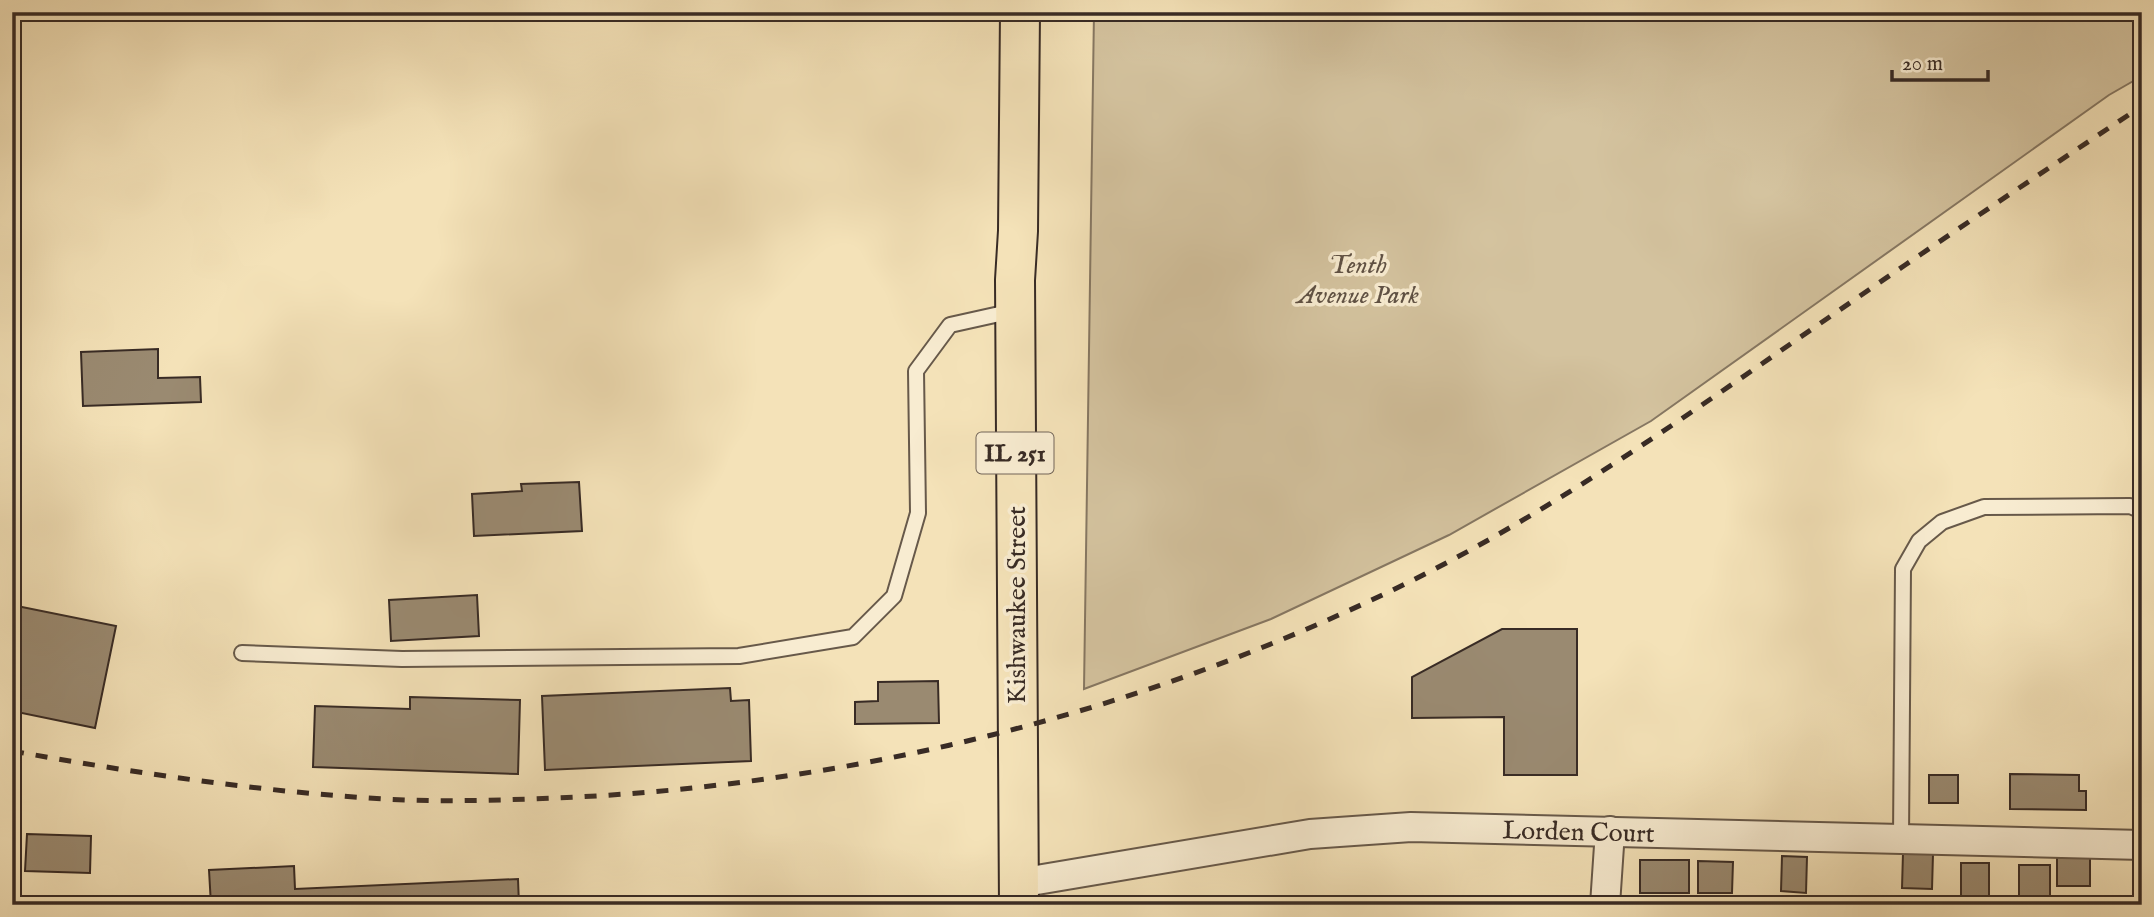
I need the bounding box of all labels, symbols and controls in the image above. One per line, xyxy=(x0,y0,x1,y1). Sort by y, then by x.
scale bar xyxy=(1892,38,1988,82)
text: 20 m xyxy=(1902,51,1943,78)
park label: Tenth Avenue Park xyxy=(1294,249,1419,312)
road number: IL 251 xyxy=(976,432,1054,474)
street label: Kishwaukee Street xyxy=(1001,506,1034,704)
street label: Lorden Court xyxy=(1502,814,1655,851)

